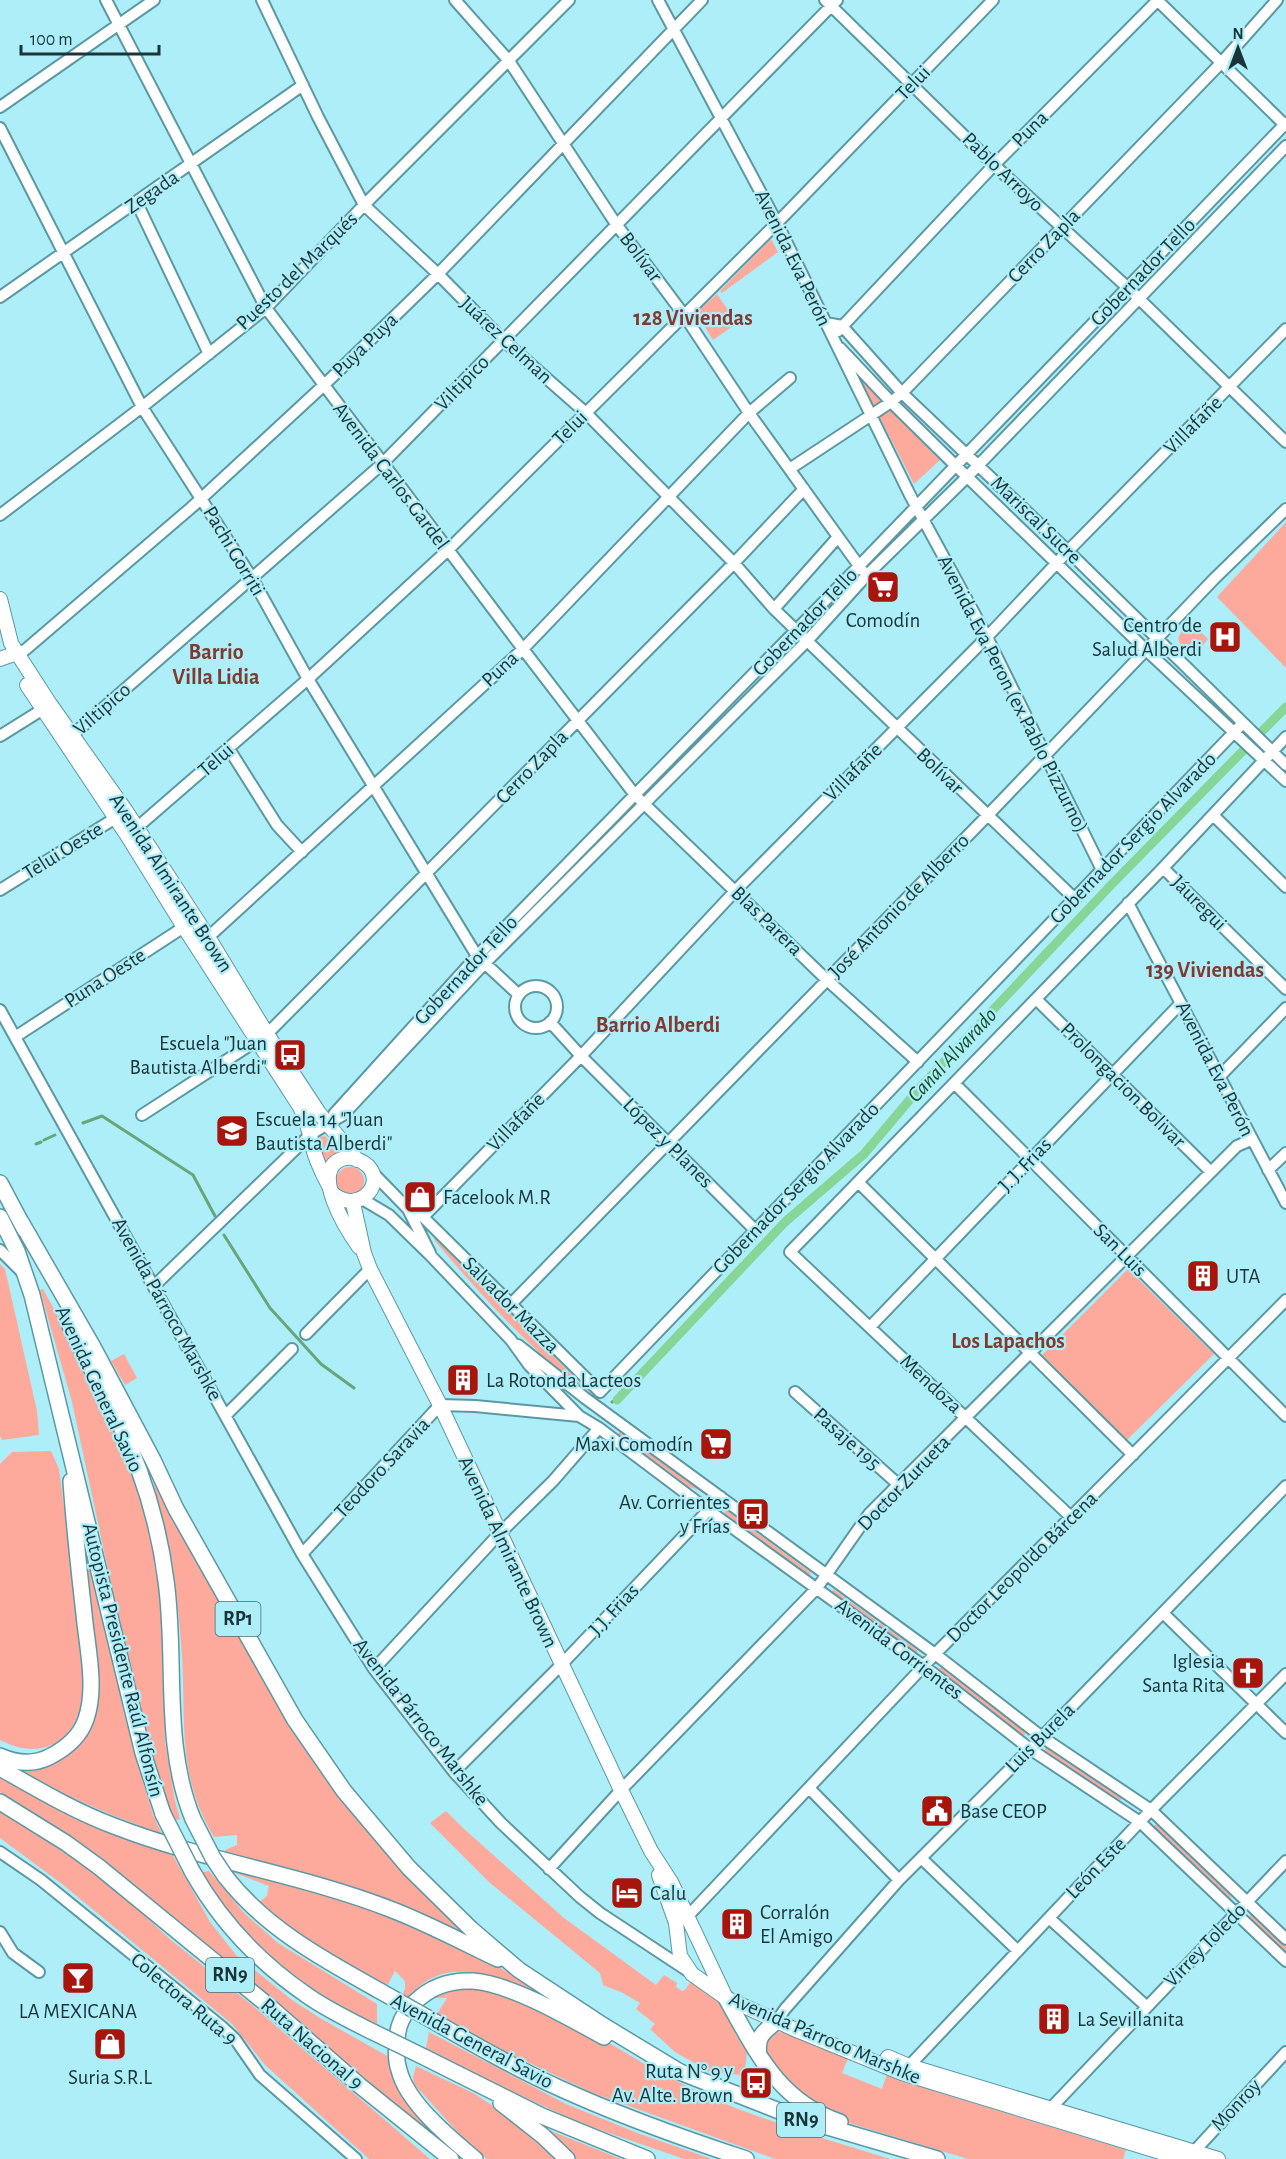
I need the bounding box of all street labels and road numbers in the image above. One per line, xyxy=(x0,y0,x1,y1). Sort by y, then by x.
street label: Telui xyxy=(892,61,934,105)
street label: Puna xyxy=(1008,107,1052,151)
street label: Pablo Arroyo xyxy=(958,128,1048,216)
street label: Zegada xyxy=(121,166,183,218)
street label: Avenida Eva Perón xyxy=(751,187,835,329)
street label: Cerro Zapla xyxy=(1004,205,1084,287)
street label: Puesto del Marqués xyxy=(232,208,362,334)
street label: Gobernador Tello xyxy=(1087,214,1199,330)
street label: Bolívar xyxy=(616,228,667,286)
street label: Juárez Celman xyxy=(456,292,556,388)
street label: Puya Puya xyxy=(328,309,402,381)
street label: Viltipico xyxy=(431,351,493,415)
street label: Villafañe xyxy=(1160,392,1226,458)
street label: Avenida Carlos Gardel xyxy=(329,398,453,554)
street label: Telui xyxy=(549,407,591,449)
street label: Mariscal Sucre xyxy=(987,472,1085,568)
street label: Pachi Gorriti xyxy=(199,503,269,599)
street label: Avenida Eva Peron (ex Pablo Pizzurno) xyxy=(934,552,1092,836)
street label: Gobernador Tello xyxy=(749,564,861,680)
street label: Puna xyxy=(478,647,523,691)
street label: Viltipico xyxy=(69,679,135,739)
street label: Cerro Zapla xyxy=(492,726,572,808)
street label: Telui xyxy=(194,739,238,781)
street label: Villafañe xyxy=(820,739,886,805)
street label: Bolívar xyxy=(912,744,968,798)
street label: Gobernador Sergio Alvarado xyxy=(1046,748,1220,928)
street label: Avenida Almirante Brown xyxy=(105,790,237,976)
street label: Telui Oeste xyxy=(19,818,107,884)
street label: José Antonio de Alberro xyxy=(825,830,973,982)
street label: Jáuregui xyxy=(1167,871,1231,935)
street label: Blas Parera xyxy=(727,882,807,960)
street label: Gobernador Tello xyxy=(410,911,522,1029)
street label: Puna Oeste xyxy=(61,944,149,1012)
street label: Avenida Eva Perón xyxy=(1172,998,1258,1140)
street label: Prolongacion Bolivar xyxy=(1056,1018,1190,1152)
street label: Villafañe xyxy=(483,1088,549,1156)
street label: López y Planes xyxy=(619,1094,717,1192)
street label: Gobernador Sergio Alvarado xyxy=(709,1098,883,1278)
street label: J. J. Frias xyxy=(995,1134,1055,1196)
street label: Avenida Párroco Marshke xyxy=(108,1214,226,1404)
street label: San Luis xyxy=(1089,1219,1151,1281)
street label: Salvador Mazza xyxy=(459,1253,563,1357)
street label: Avenida General Savio xyxy=(51,1303,147,1475)
street label: Mendoza xyxy=(896,1350,966,1418)
street label: Pasaje 195 xyxy=(809,1404,885,1474)
street label: Teodoro Saravia xyxy=(330,1413,434,1522)
street label: Doctor Zurueta xyxy=(854,1431,955,1535)
street label: Avenida Almirante Brown xyxy=(454,1453,562,1651)
street label: Doctor Leopoldo Bárcena xyxy=(943,1487,1102,1646)
street label: Autopista Presidente Raúl Alfonsín xyxy=(79,1521,167,1799)
street label: J.J. Frias xyxy=(585,1580,643,1640)
street label: Avenida Corrientes xyxy=(831,1594,967,1704)
road number: RP1 xyxy=(216,1602,260,1636)
street label: Avenida Párroco Marshke xyxy=(349,1634,493,1810)
street label: Luis Burela xyxy=(1001,1699,1079,1777)
street label: León Este xyxy=(1062,1833,1130,1903)
street label: Virrey Toledo xyxy=(1160,1899,1250,1991)
street label: Colectora Ruta 9 xyxy=(127,1949,241,2049)
road number: RN9 xyxy=(206,1958,254,1992)
street label: Avenida Párroco Marshke xyxy=(726,1988,924,2088)
street label: Avenida General Savio xyxy=(387,1989,557,2093)
street label: Ruta Nacional 9 xyxy=(257,1994,367,2094)
street label: Monroy xyxy=(1207,2075,1265,2135)
road number: RN9 xyxy=(777,2103,825,2137)

